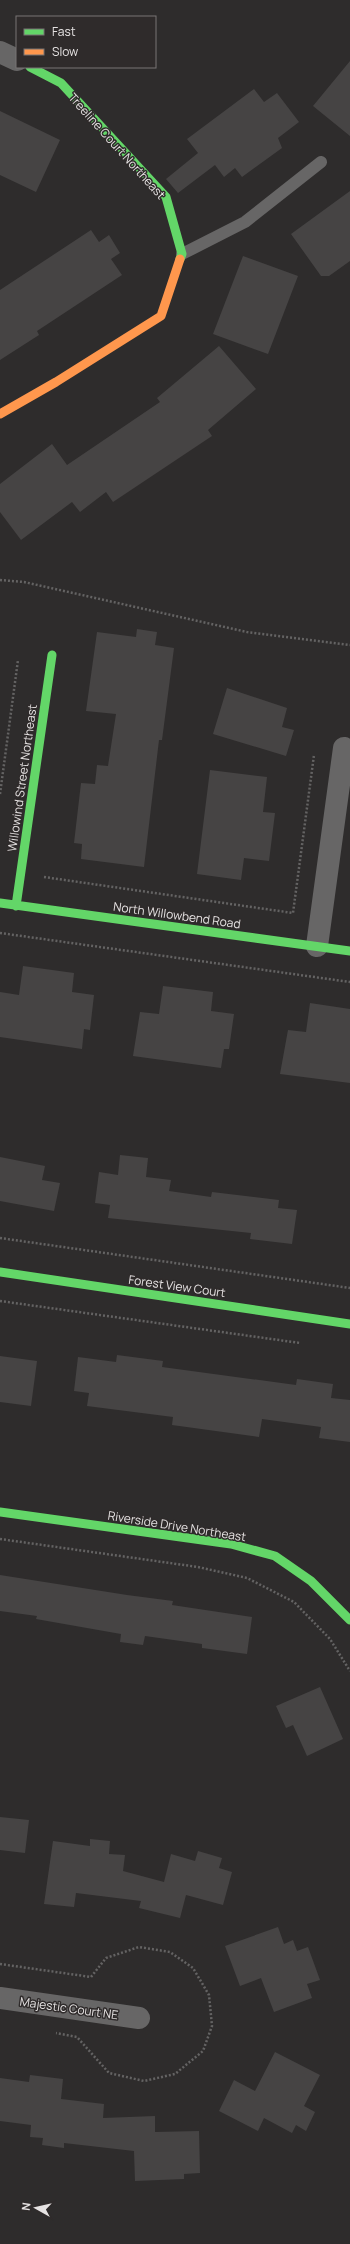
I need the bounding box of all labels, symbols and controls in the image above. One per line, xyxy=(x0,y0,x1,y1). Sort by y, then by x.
legend xyxy=(16,16,156,68)
text: Fast xyxy=(52,23,76,40)
text: Slow xyxy=(52,43,78,60)
street label: Treeline Court Northeast xyxy=(65,89,169,203)
street label: Willowind Street Northeast xyxy=(3,703,41,853)
street label: North Willowbend Road xyxy=(112,898,242,932)
street label: Forest View Court xyxy=(127,1271,227,1301)
street label: Riverside Drive Northeast xyxy=(107,1507,247,1545)
street label: Majestic Court NE xyxy=(19,1993,119,2023)
north arrow xyxy=(16,2188,56,2228)
text: N xyxy=(18,2201,34,2211)

